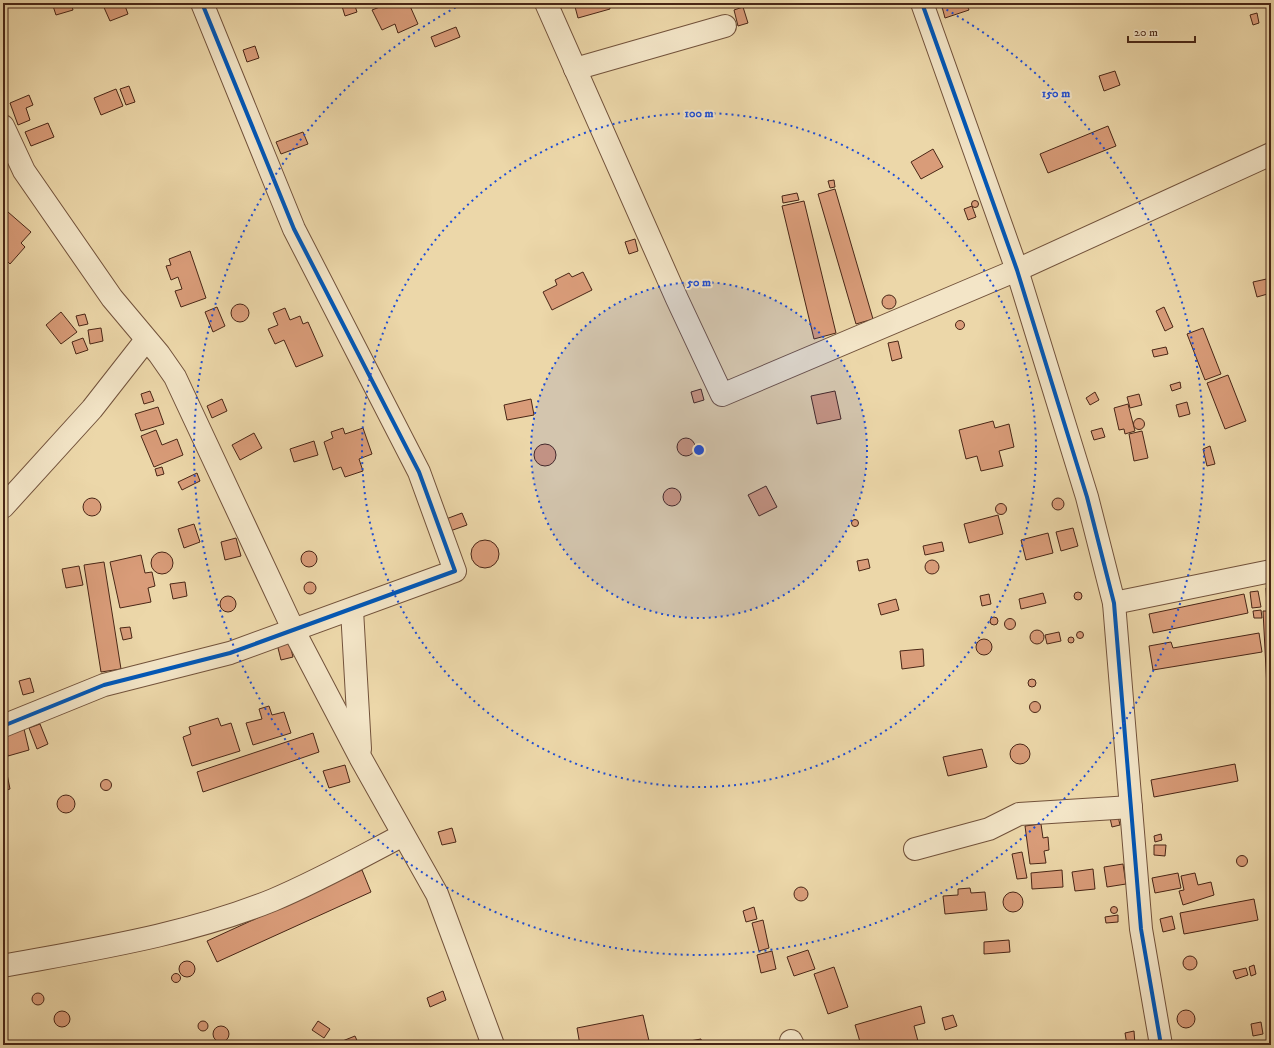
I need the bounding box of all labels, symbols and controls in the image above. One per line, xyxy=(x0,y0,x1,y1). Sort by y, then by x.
scale bar xyxy=(1128,18,1195,44)
text: 20 m xyxy=(1134,25,1158,40)
text: 150 m xyxy=(1042,86,1070,101)
text: 100 m xyxy=(685,106,713,121)
text: 50 m xyxy=(686,275,711,290)
centre of rings xyxy=(692,443,706,457)

